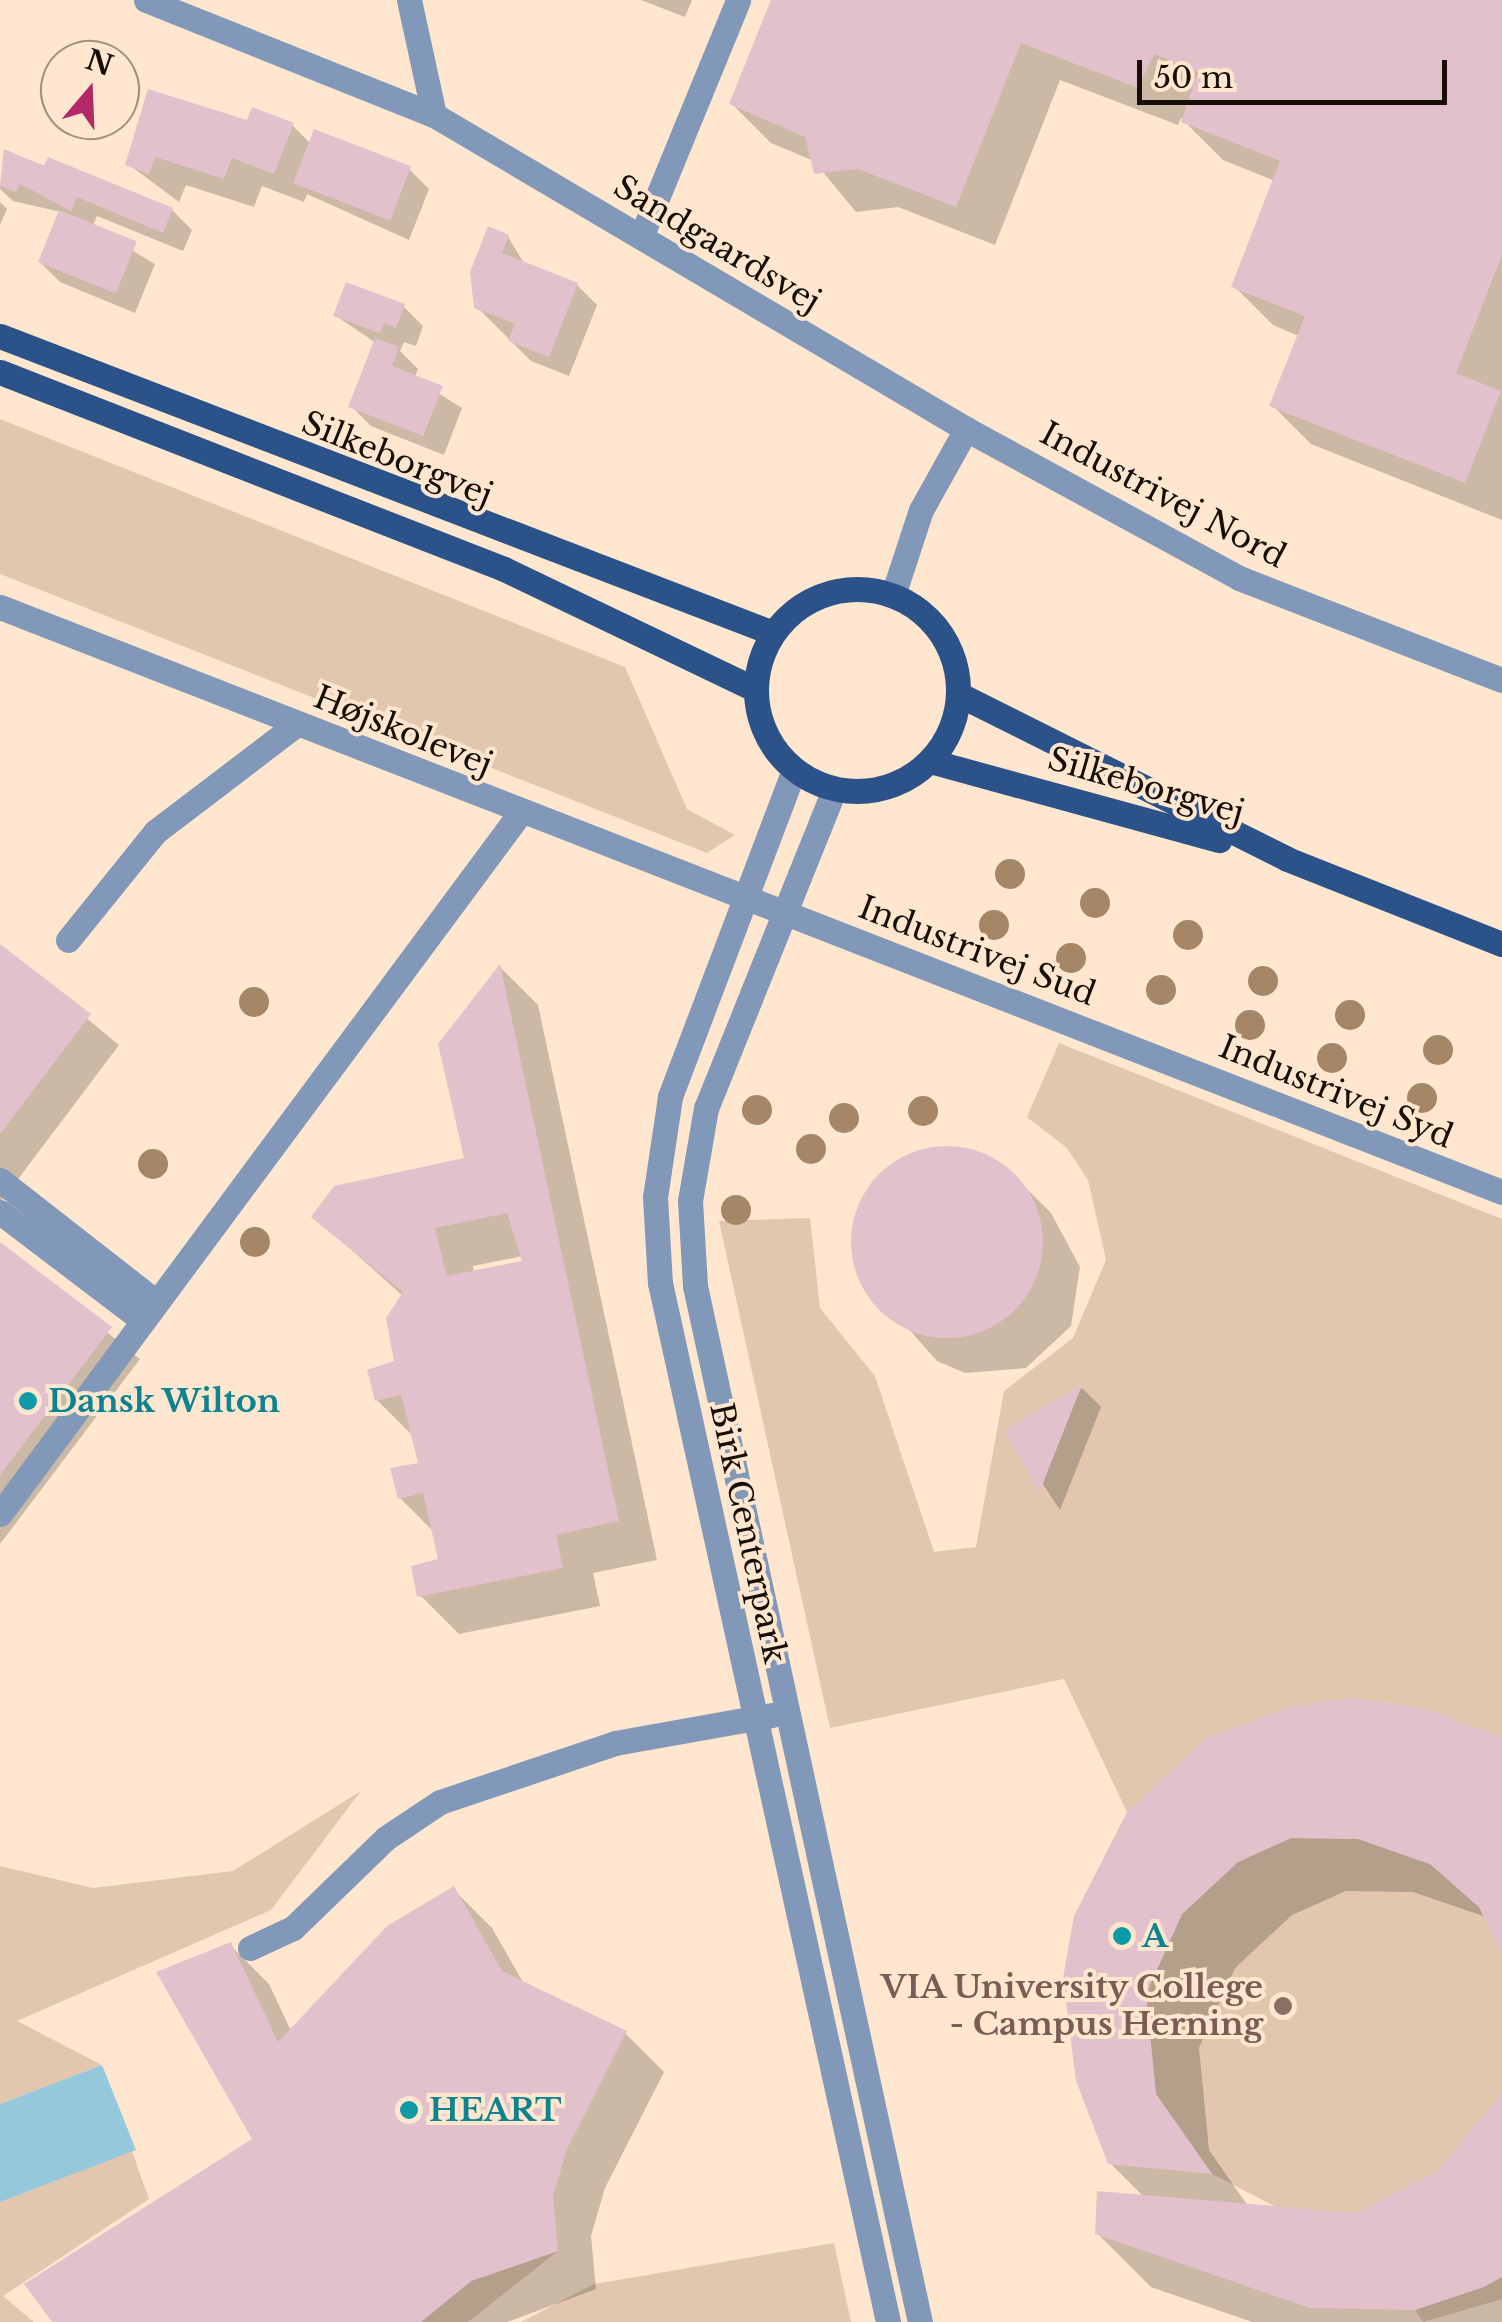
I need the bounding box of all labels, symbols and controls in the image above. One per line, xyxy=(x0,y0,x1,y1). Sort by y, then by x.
north arrow xyxy=(40,40,140,140)
scale bar xyxy=(1142,40,1452,102)
text: N xyxy=(81,42,117,84)
text: 50 m xyxy=(1154,59,1233,96)
street label: Sandgaardsvej xyxy=(607,167,827,321)
street label: Silkeborgvej xyxy=(296,403,498,515)
street label: Industrivej Nord xyxy=(1034,414,1292,576)
street label: Højskolevej xyxy=(308,678,498,784)
street label: Silkeborgvej xyxy=(1044,740,1248,832)
street label: Industrivej Sud xyxy=(853,888,1101,1014)
street label: Industrivej Syd xyxy=(1214,1028,1458,1156)
place label: Dansk Wilton xyxy=(48,1382,282,1420)
marker: Dansk Wilton xyxy=(17,1390,39,1412)
street label: Birk Centerpark xyxy=(702,1399,794,1667)
place label: A xyxy=(1142,1917,1168,1955)
marker: A xyxy=(1111,1925,1133,1947)
place label: VIA University College - Campus Herning xyxy=(879,1969,1263,2044)
marker: VIA University College - Campus Herning xyxy=(1272,1995,1294,2017)
place label: HEART xyxy=(429,2091,561,2129)
marker: HEART xyxy=(398,2099,420,2121)

